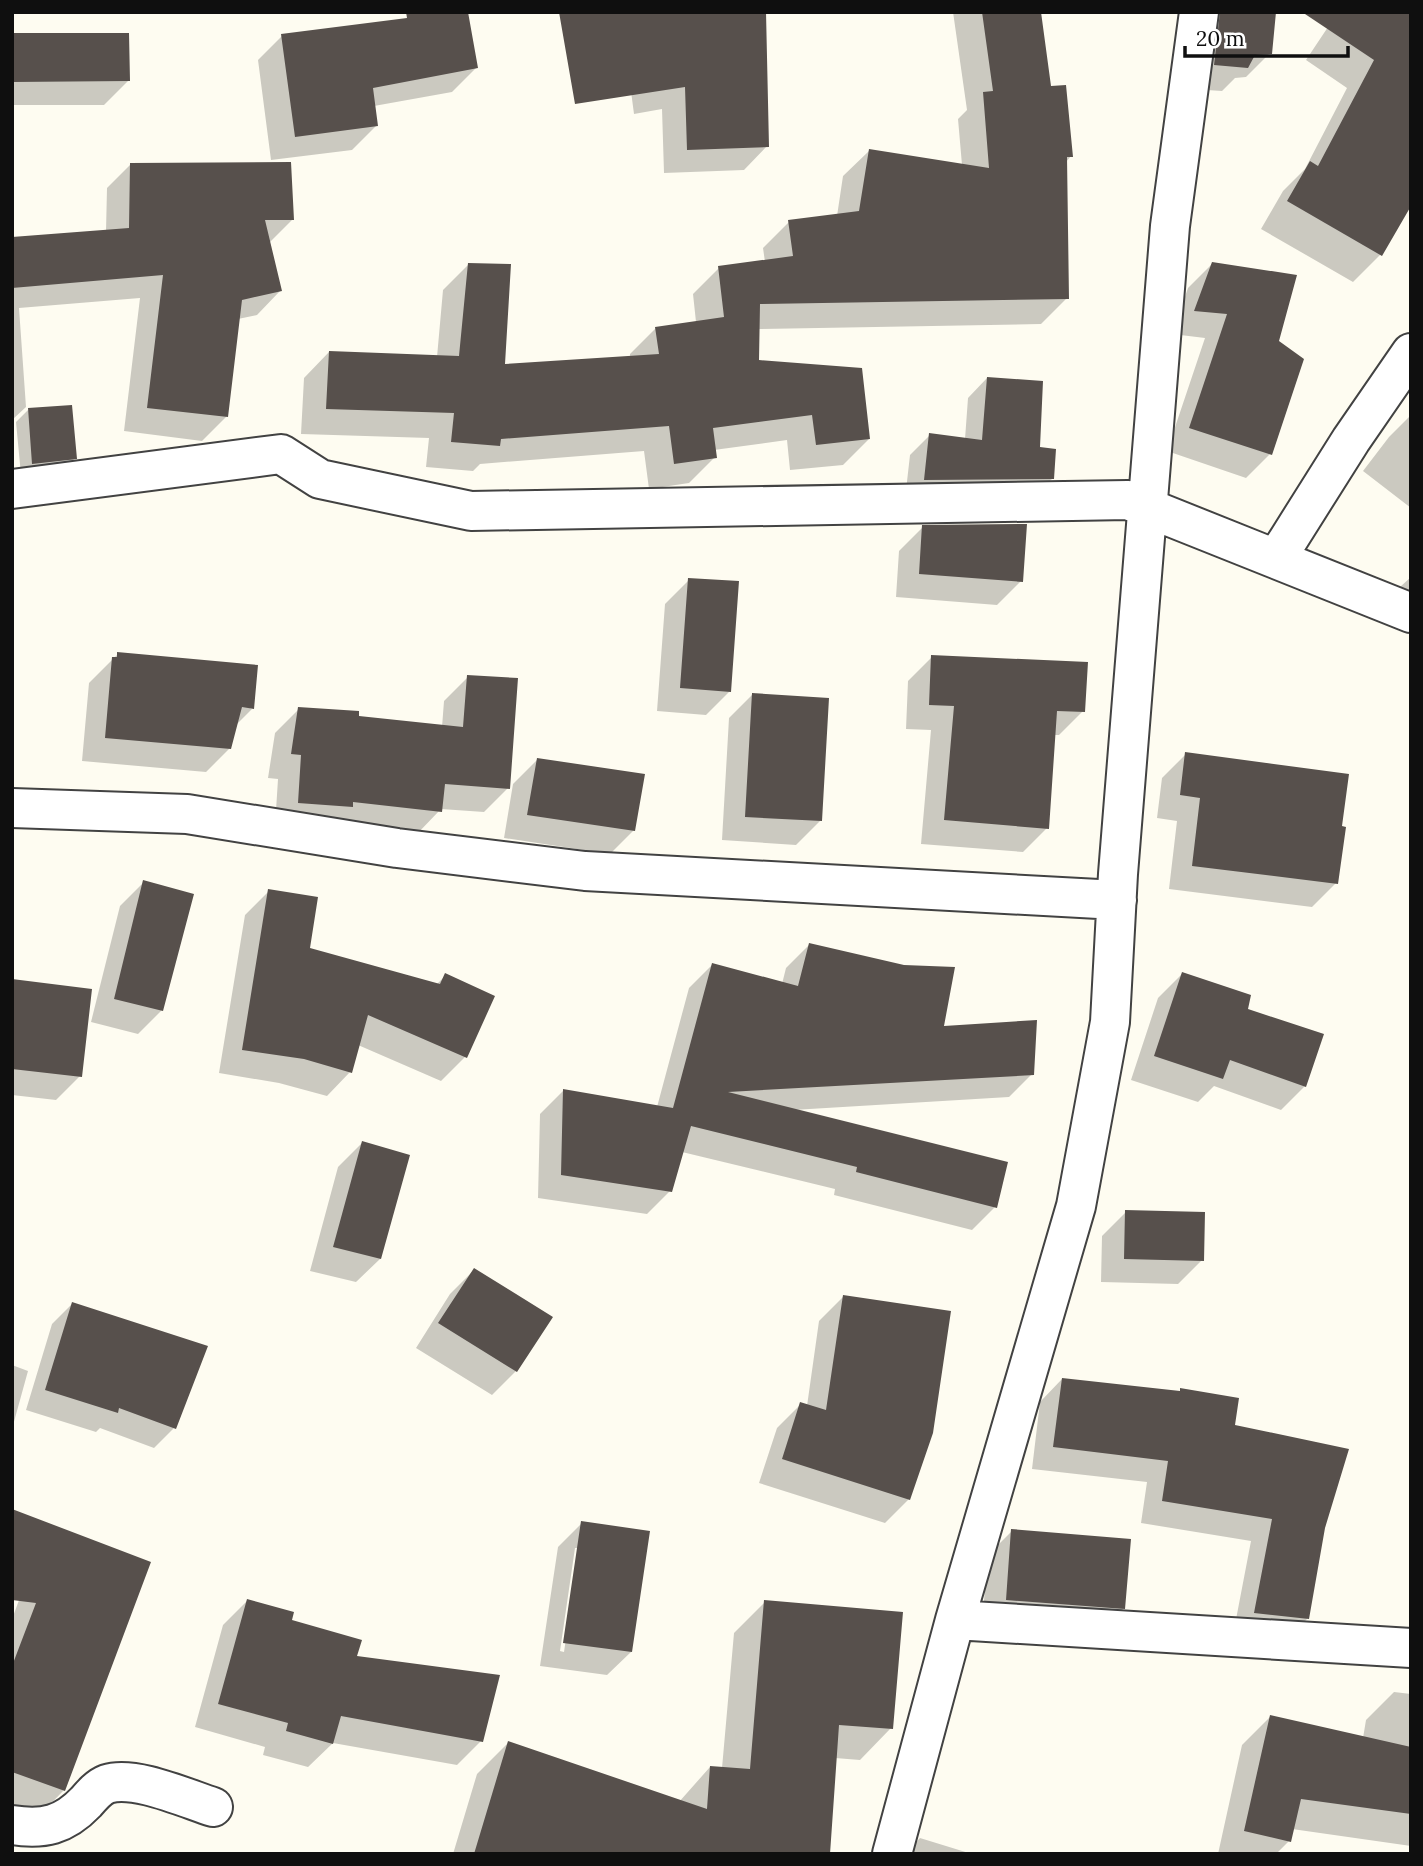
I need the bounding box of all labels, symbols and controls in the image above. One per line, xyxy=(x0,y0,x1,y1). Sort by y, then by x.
scale bar xyxy=(1185,14,1348,58)
text: 20 m xyxy=(1196,25,1245,52)

